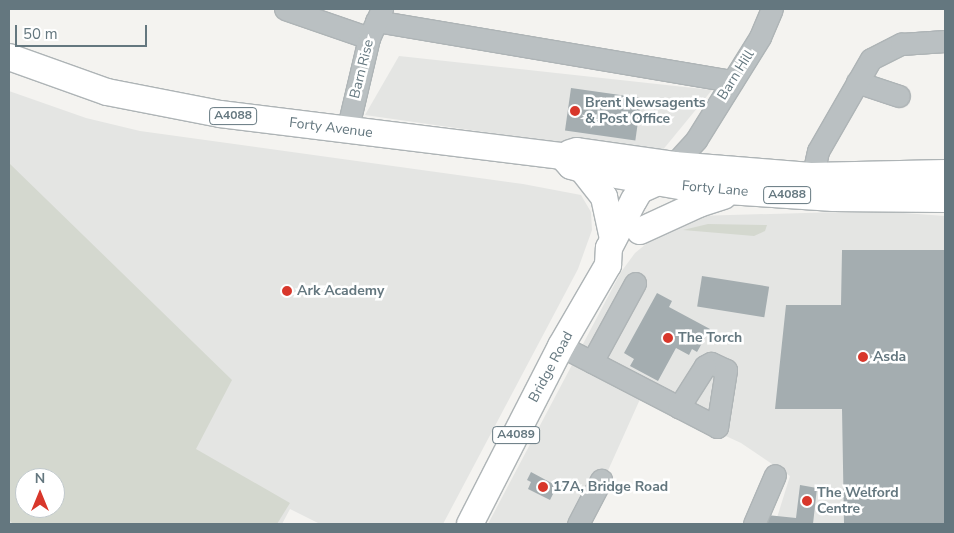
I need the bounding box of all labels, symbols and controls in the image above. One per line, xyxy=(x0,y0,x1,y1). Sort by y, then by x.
scale bar xyxy=(18,15,150,47)
text: 50 m xyxy=(23,24,58,44)
street label: Barn Rise xyxy=(347,38,377,100)
street label: Barn Hill xyxy=(714,47,758,103)
place label: Brent Newsagents & Post Office xyxy=(585,95,706,128)
marker: Brent Newsagents & Post Office xyxy=(569,105,581,117)
road number: A4088 xyxy=(208,106,258,125)
street label: Forty Avenue xyxy=(288,115,374,141)
street label: Forty Lane xyxy=(681,178,749,200)
road number: A4088 xyxy=(762,186,812,204)
place label: Ark Academy xyxy=(297,283,384,299)
marker: Ark Academy xyxy=(281,285,293,297)
street label: Bridge Road xyxy=(525,329,577,405)
place label: The Torch xyxy=(678,330,742,346)
marker: The Torch xyxy=(662,332,674,344)
place label: Asda xyxy=(873,349,906,365)
marker: Asda xyxy=(857,351,869,363)
road number: A4089 xyxy=(491,426,541,444)
north arrow xyxy=(15,468,65,518)
text: N xyxy=(35,469,45,488)
place label: 17A, Bridge Road xyxy=(553,479,668,495)
marker: 17A, Bridge Road xyxy=(537,481,549,493)
place label: The Welford Centre xyxy=(817,485,899,518)
marker: The Welford Centre xyxy=(801,495,813,507)

